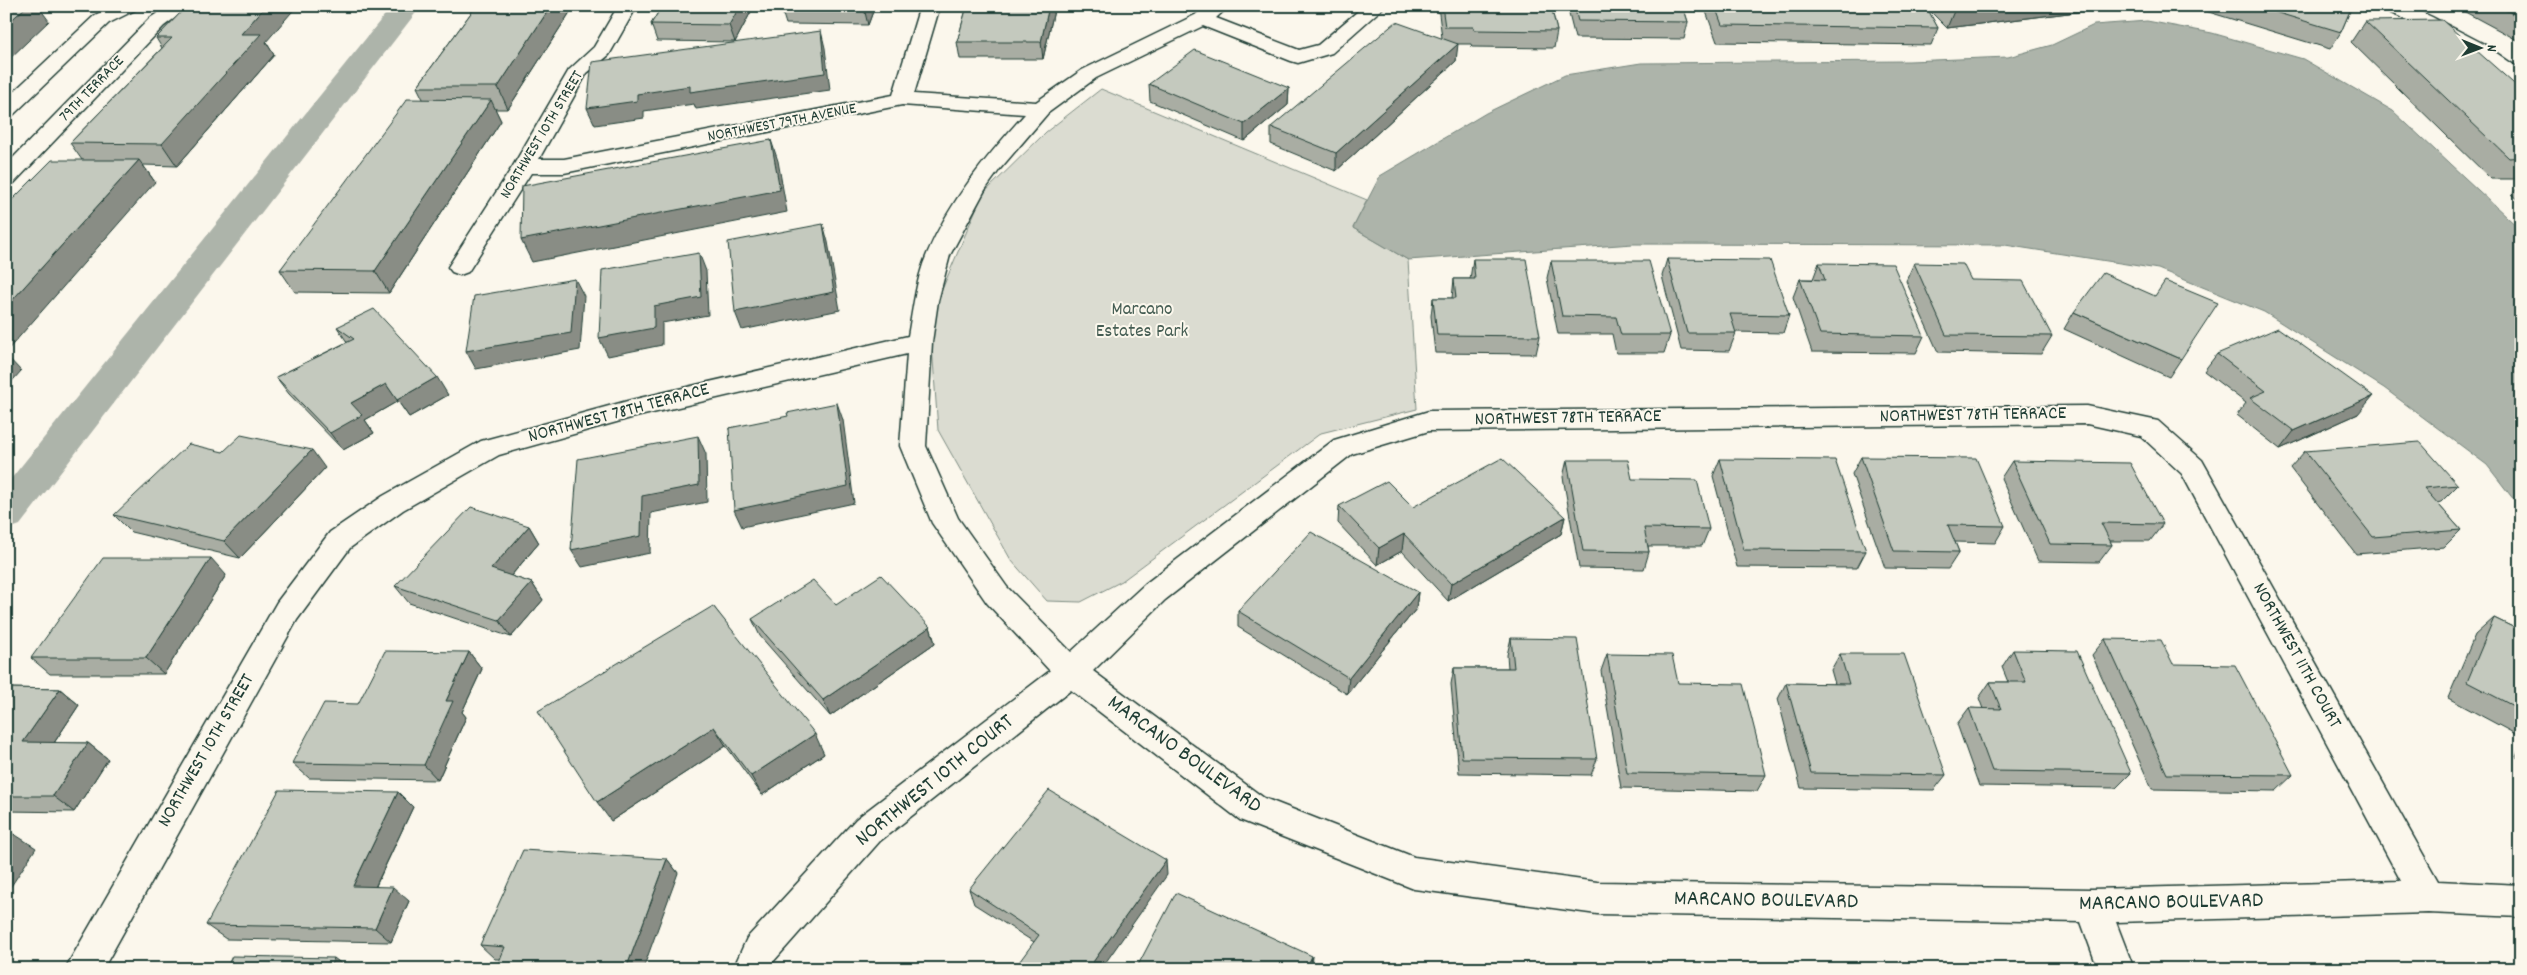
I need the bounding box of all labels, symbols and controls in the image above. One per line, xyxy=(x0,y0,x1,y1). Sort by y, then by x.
north arrow xyxy=(2454,22,2504,72)
text: N xyxy=(2481,45,2501,52)
street label: 79TH TERRACE xyxy=(54,50,130,128)
street label: NORTHWEST 10TH STREET xyxy=(495,66,590,203)
street label: NORTHWEST 79TH AVENUE xyxy=(706,97,859,149)
park label: Marcano Estates Park xyxy=(1096,297,1189,346)
street label: NORTHWEST 78TH TERRACE xyxy=(525,377,713,451)
street label: NORTHWEST 78TH TERRACE xyxy=(1880,401,2067,431)
street label: NORTHWEST 78TH TERRACE xyxy=(1475,404,1662,434)
street label: NORTHWEST 11TH COURT xyxy=(2245,578,2348,734)
street label: NORTHWEST 10TH STREET xyxy=(152,669,262,833)
street label: MARCANO BOULEVARD xyxy=(1100,688,1268,822)
street label: NORTHWEST 10TH COURT xyxy=(849,707,1021,855)
street label: MARCANO BOULEVARD xyxy=(1674,884,1858,918)
street label: MARCANO BOULEVARD xyxy=(2079,886,2263,920)

